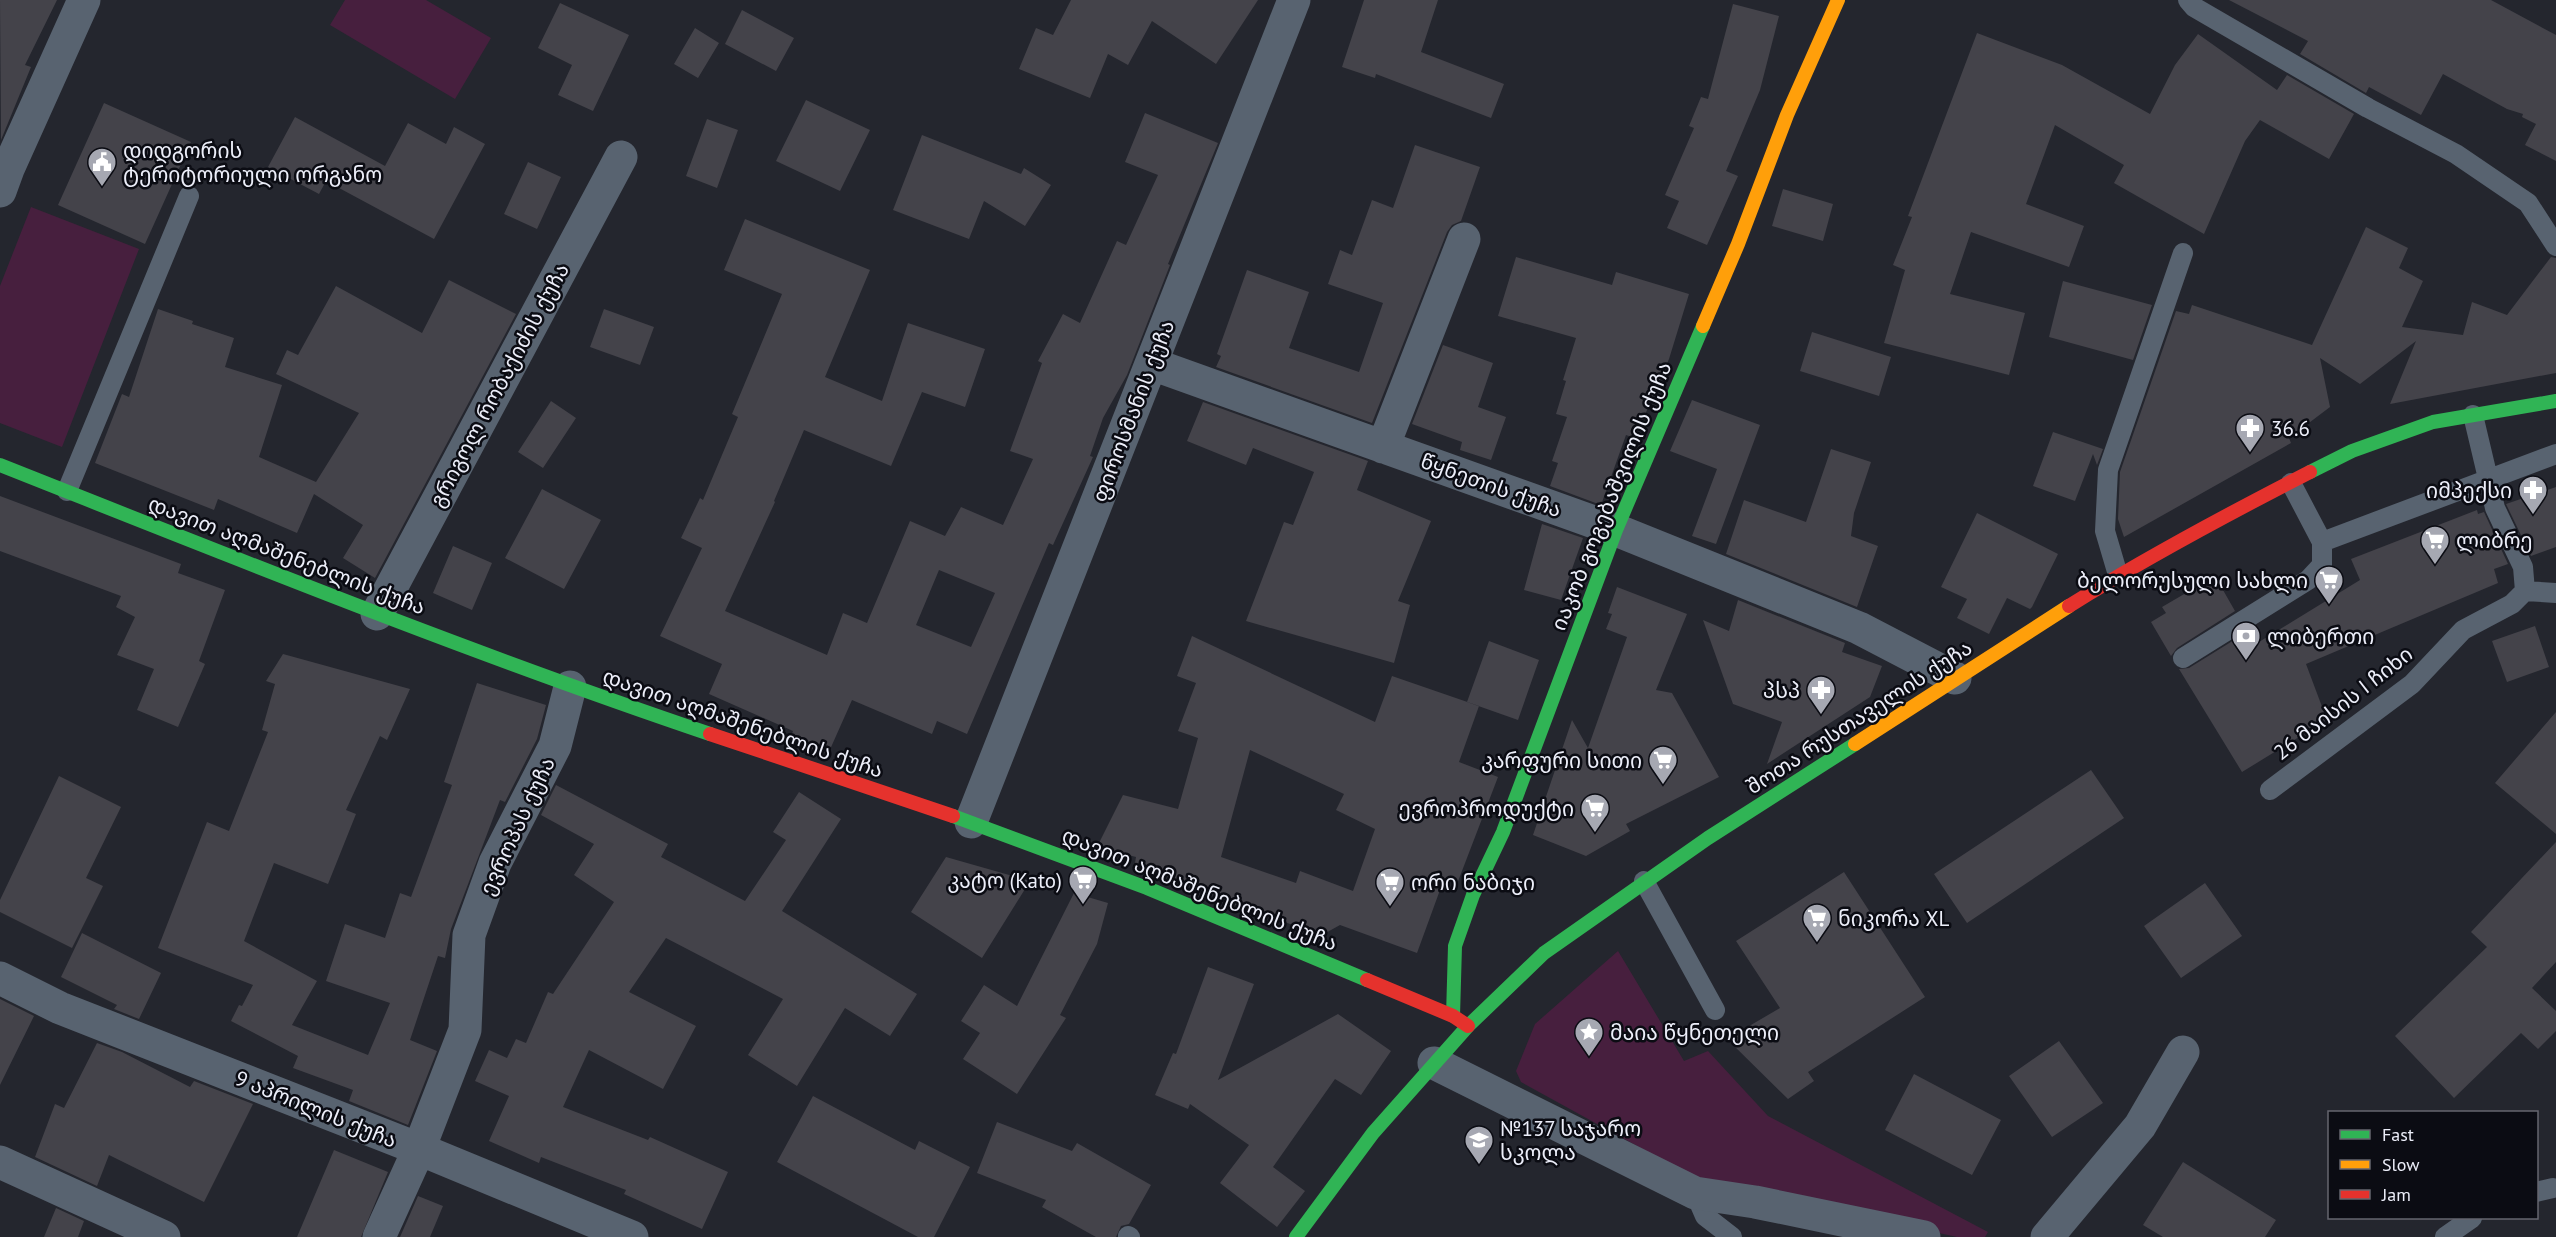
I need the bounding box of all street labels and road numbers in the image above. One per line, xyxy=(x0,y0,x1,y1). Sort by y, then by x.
street label: გრიგოლ რობაქიძის ქუჩა xyxy=(423,258,575,512)
street label: ფიროსმანის ქუჩა xyxy=(1086,316,1180,506)
street label: იაკობ გოგებაშვილის ქუჩა xyxy=(1545,358,1677,634)
street label: წყნეთის ქუჩა xyxy=(1417,447,1565,523)
street label: დავით აღმაშენებლის ქუჩა xyxy=(145,490,429,620)
street label: შოთა რუსთაველის ქუჩა xyxy=(1741,634,1977,800)
street label: 26 მაისის I ჩიხი xyxy=(2268,640,2418,766)
street label: დავით აღმაშენებლის ქუჩა xyxy=(599,662,887,784)
street label: ევროპას ქუჩა xyxy=(473,753,561,899)
street label: დავით აღმაშენებლის ქუჩა xyxy=(1058,821,1342,957)
street label: 9 აპრილის ქუჩა xyxy=(231,1064,401,1154)

